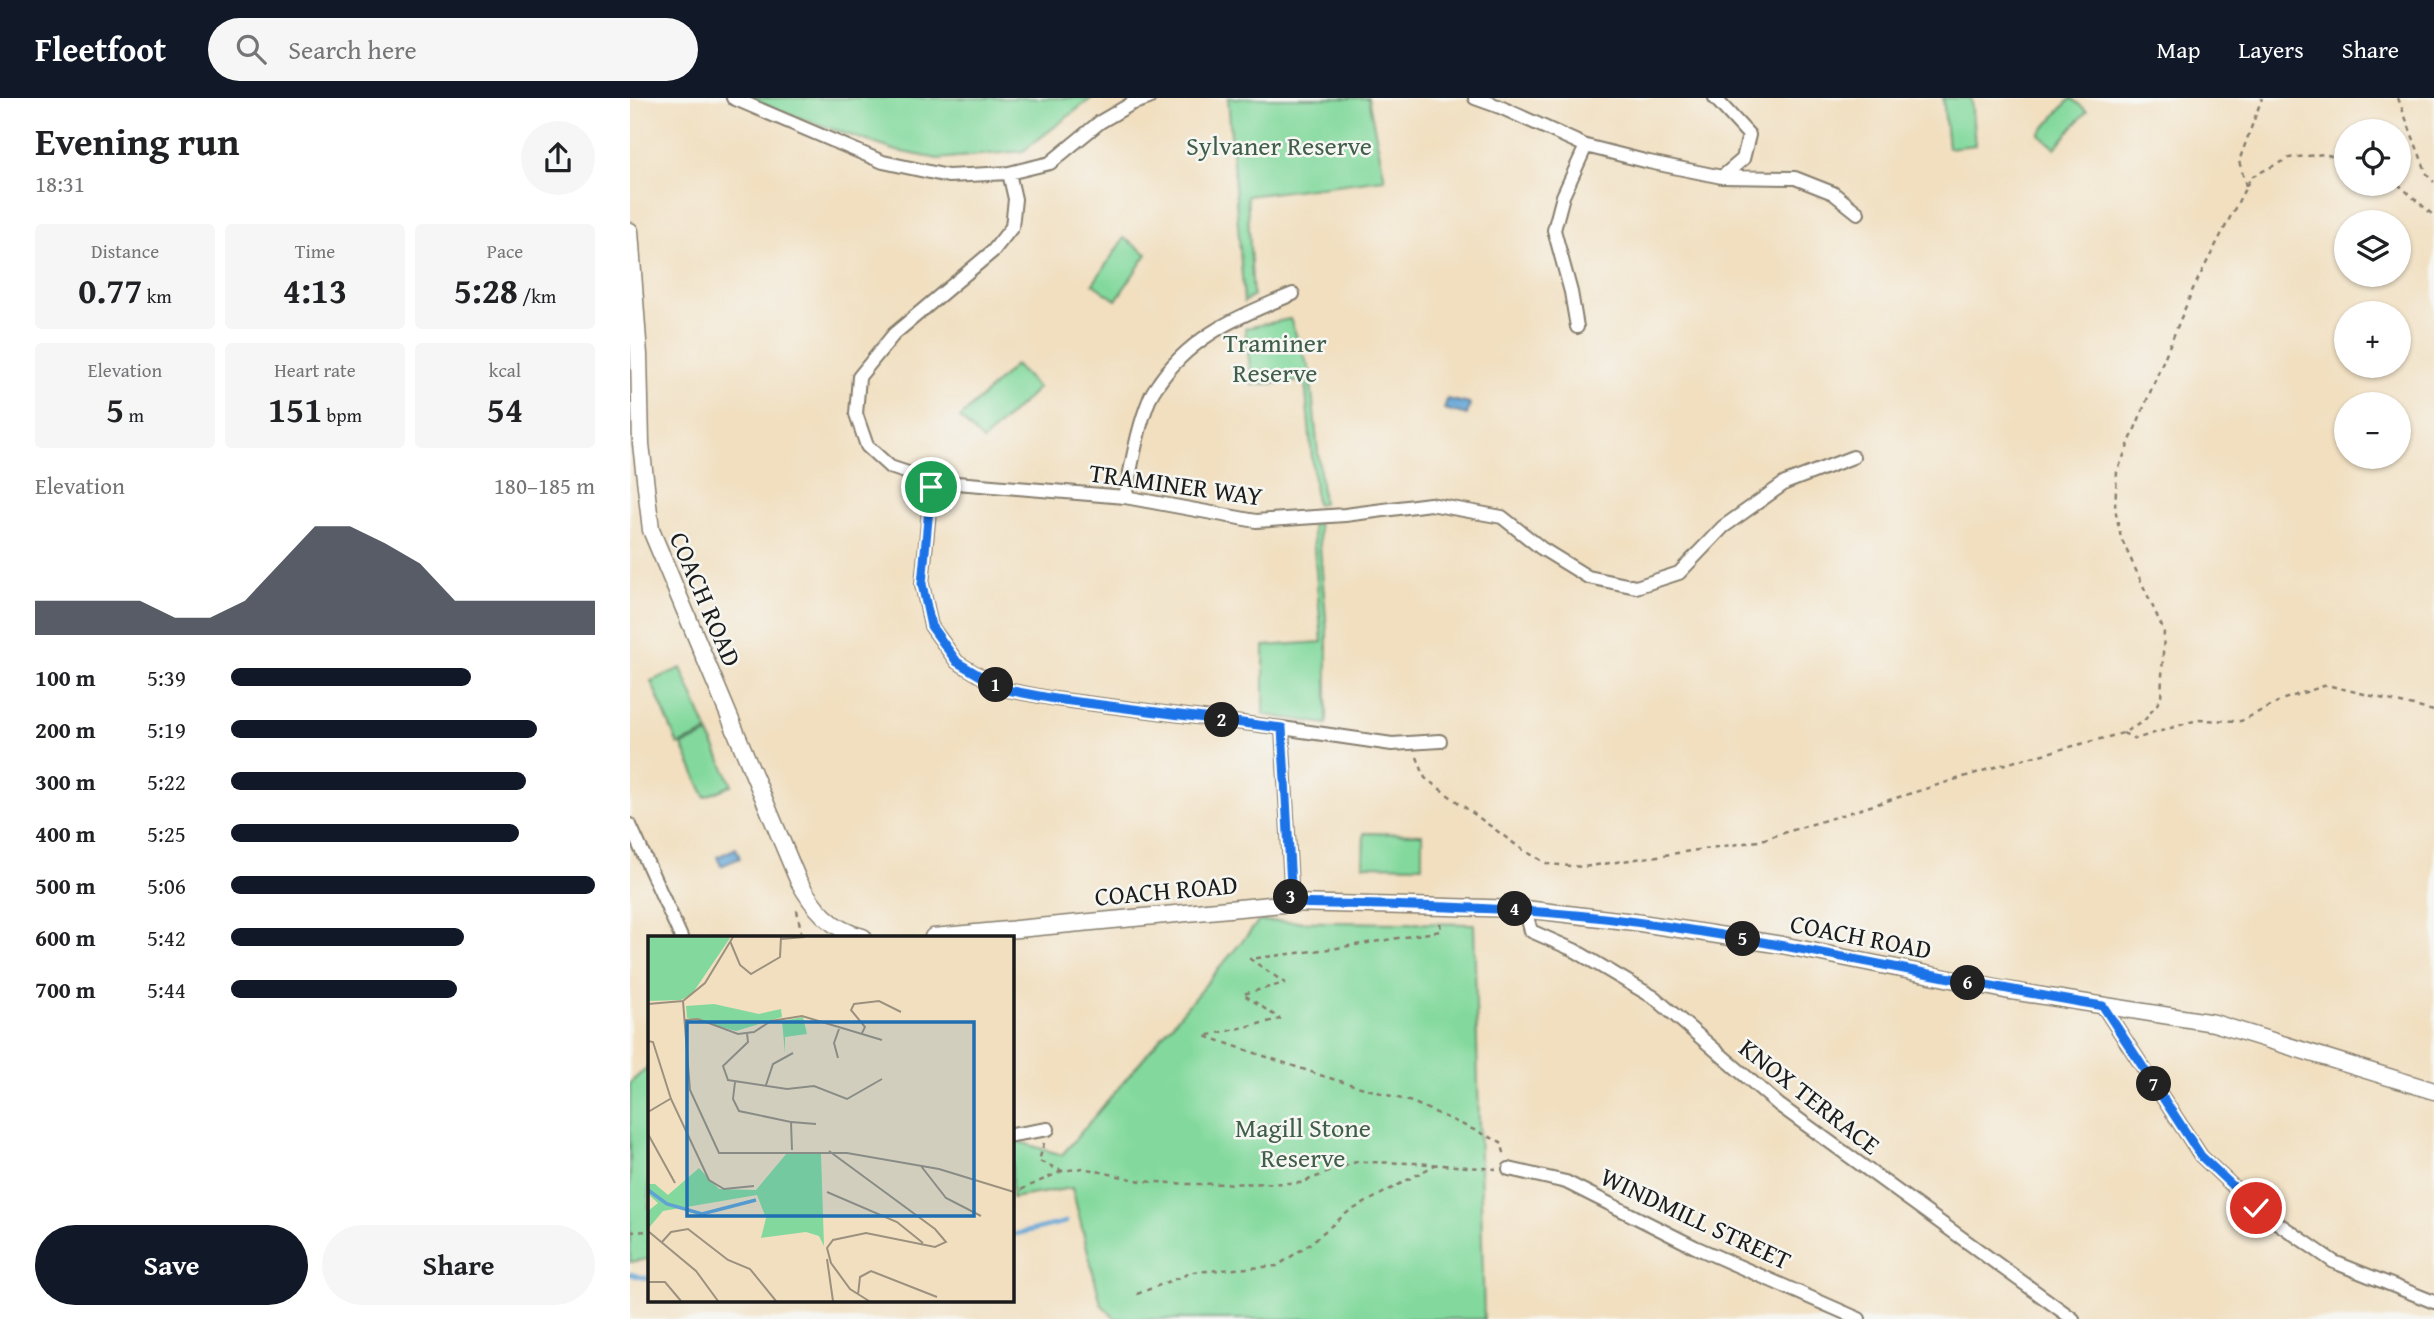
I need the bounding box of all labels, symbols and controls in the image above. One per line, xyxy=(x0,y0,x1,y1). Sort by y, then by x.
search box xyxy=(208,18,698,81)
text: Fleetfoot xyxy=(35,25,166,73)
icon: search xyxy=(232,30,270,68)
text: Search here xyxy=(288,30,417,69)
text: Map xyxy=(2157,32,2200,67)
text: Layers xyxy=(2238,32,2304,67)
text: Share xyxy=(2342,32,2399,67)
text: Evening run xyxy=(35,113,239,169)
map controls xyxy=(2334,119,2411,469)
button: locate xyxy=(2334,119,2411,196)
button: share xyxy=(521,121,595,195)
park label: Sylvaner Reserve xyxy=(1186,126,1372,165)
text: 18:31 xyxy=(35,167,85,200)
button: layers xyxy=(2334,210,2411,287)
text: Distance xyxy=(91,237,159,265)
text: Time xyxy=(295,237,335,265)
text: Pace xyxy=(487,237,523,265)
text: 0.77 xyxy=(78,265,142,316)
text: 4:13 xyxy=(283,265,347,316)
text: 5:28 xyxy=(454,265,518,316)
text: km xyxy=(142,282,172,310)
text: /km xyxy=(518,282,556,310)
button: + xyxy=(2334,301,2411,378)
park label: Traminer Reserve xyxy=(1223,323,1327,392)
text: Elevation xyxy=(88,356,162,384)
text: Heart rate xyxy=(274,356,356,384)
text: kcal xyxy=(489,356,521,384)
text: 5 xyxy=(106,384,124,435)
text: 151 xyxy=(268,384,322,435)
text: 54 xyxy=(487,384,523,435)
button: − xyxy=(2334,392,2411,469)
text: m xyxy=(124,401,144,429)
text: bpm xyxy=(322,401,362,429)
street label: TRAMINER WAY xyxy=(1087,453,1266,516)
pin xyxy=(901,457,961,517)
icon: arrive xyxy=(912,468,950,506)
text: Elevation xyxy=(35,469,125,502)
text: 180–185 m xyxy=(494,469,595,502)
street label: COACH ROAD xyxy=(660,525,752,673)
text: 100 m xyxy=(35,661,96,694)
text: 5:39 xyxy=(147,661,186,694)
pin: 1 xyxy=(978,668,1014,702)
text: 1 xyxy=(991,670,1000,698)
pin: 2 xyxy=(1204,702,1240,738)
text: 2 xyxy=(1217,705,1226,733)
text: 200 m xyxy=(35,713,96,746)
text: 5:19 xyxy=(147,713,186,746)
text: 300 m xyxy=(35,765,96,798)
text: 5:22 xyxy=(147,765,186,798)
text: 400 m xyxy=(35,817,96,850)
text: 5:25 xyxy=(147,817,186,850)
street label: COACH ROAD xyxy=(1093,864,1239,916)
text: 500 m xyxy=(35,869,96,902)
text: 5:06 xyxy=(147,869,186,902)
pin: 3 xyxy=(1274,880,1308,914)
text: 3 xyxy=(1286,882,1295,910)
pin: 4 xyxy=(1498,892,1533,926)
text: 4 xyxy=(1510,894,1519,922)
street label: COACH ROAD xyxy=(1787,903,1935,969)
text: 600 m xyxy=(35,921,96,954)
text: 5:42 xyxy=(147,921,186,954)
pin: 5 xyxy=(1726,922,1760,956)
text: 5 xyxy=(1738,924,1747,952)
inset map xyxy=(648,936,1013,1302)
pin: 6 xyxy=(1950,966,1986,1001)
text: 6 xyxy=(1963,968,1972,996)
text: 700 m xyxy=(35,973,96,1006)
text: 5:44 xyxy=(147,973,186,1006)
street label: KNOX TERRACE xyxy=(1731,1028,1889,1164)
pin: 7 xyxy=(2136,1066,2172,1102)
text: 7 xyxy=(2149,1069,2158,1097)
park label: Magill Stone Reserve xyxy=(1235,1108,1371,1177)
street label: WINDMILL STREET xyxy=(1594,1157,1798,1279)
pin xyxy=(2226,1178,2286,1238)
icon: check xyxy=(2237,1189,2275,1227)
button: Save xyxy=(35,1225,308,1305)
button: Share xyxy=(322,1225,595,1305)

